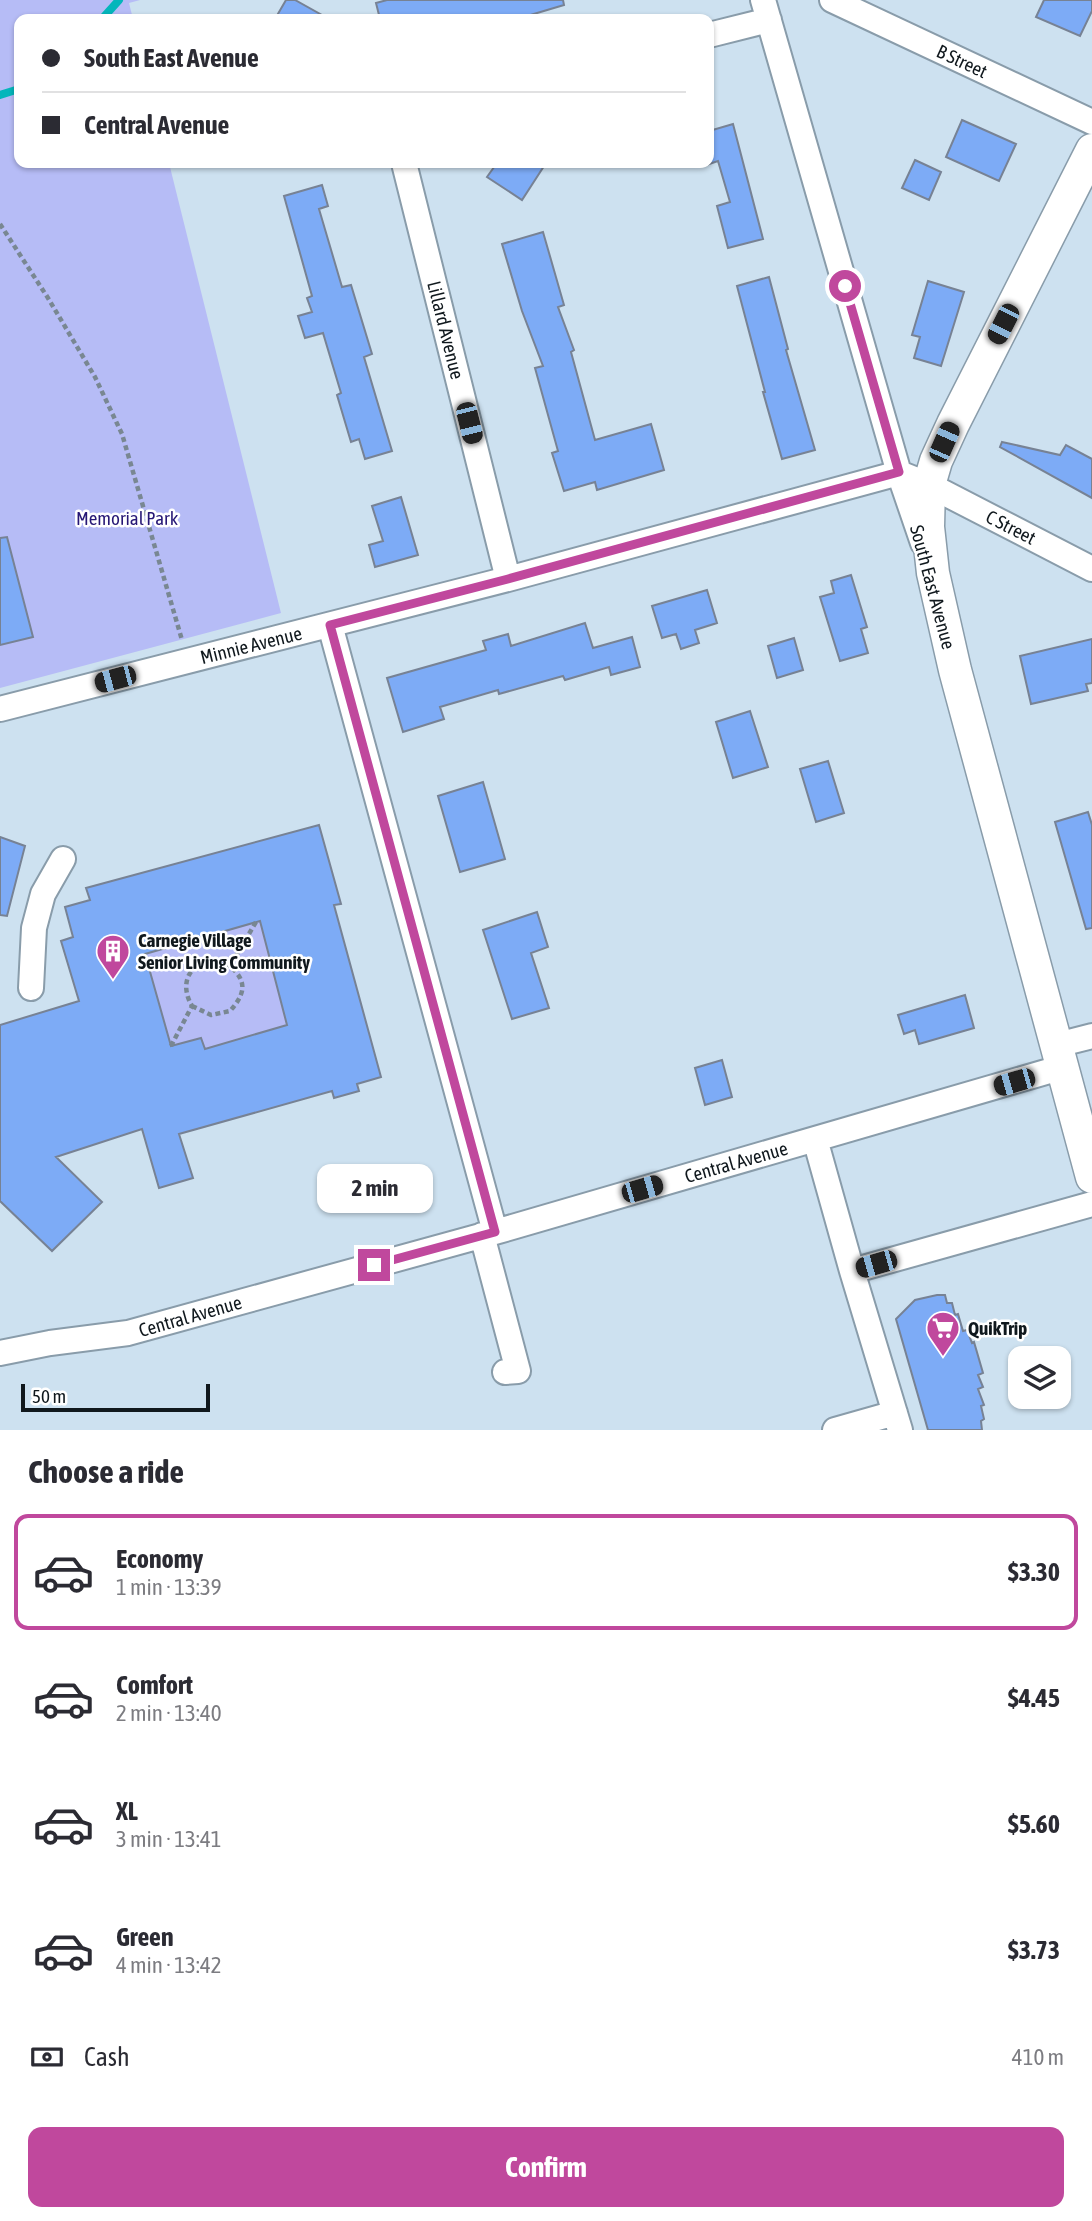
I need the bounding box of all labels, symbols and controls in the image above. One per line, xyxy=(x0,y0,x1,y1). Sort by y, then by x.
street label: B Street xyxy=(933,40,991,82)
text: South East Avenue xyxy=(84,43,259,73)
text: Central Avenue xyxy=(84,110,229,140)
route start xyxy=(829,270,861,302)
street label: Lillard Avenue xyxy=(423,279,469,381)
car xyxy=(985,301,1022,347)
car xyxy=(454,400,485,446)
car xyxy=(926,419,963,465)
street label: C Street xyxy=(982,505,1040,549)
park label: Memorial Park xyxy=(76,507,179,529)
street label: South East Avenue xyxy=(906,522,960,652)
street label: Minnie Avenue xyxy=(198,622,304,668)
car xyxy=(92,663,139,695)
place label: Carnegie Village Senior Living Community xyxy=(138,929,310,973)
building icon: Carnegie Village Senior Living Community xyxy=(94,932,132,981)
car xyxy=(991,1066,1038,1098)
street label: Central Avenue xyxy=(682,1137,790,1187)
callout: 2 min xyxy=(316,1164,432,1212)
car xyxy=(619,1173,666,1205)
text: 2 min xyxy=(352,1175,398,1201)
car xyxy=(853,1248,900,1280)
route end xyxy=(358,1249,390,1281)
street label: Central Avenue xyxy=(136,1291,244,1341)
supermarket icon: QuikTrip xyxy=(924,1309,962,1358)
place label: QuikTrip xyxy=(968,1317,1027,1339)
map controls xyxy=(1008,1346,1071,1409)
button: layers xyxy=(1008,1346,1071,1409)
scale bar xyxy=(21,1381,210,1413)
text: 50 m xyxy=(32,1385,66,1407)
text: Choose a ride xyxy=(28,1453,184,1490)
icon: car xyxy=(32,1541,95,1604)
text: Economy xyxy=(116,1544,203,1574)
text: $3.30 xyxy=(1008,1557,1060,1587)
text: 1 min · 13:39 xyxy=(116,1574,222,1600)
icon: car xyxy=(32,1667,95,1730)
text: Comfort xyxy=(116,1670,193,1700)
text: $4.45 xyxy=(1008,1683,1060,1713)
text: 2 min · 13:40 xyxy=(116,1700,222,1726)
icon: car xyxy=(32,1793,95,1856)
text: XL xyxy=(116,1796,138,1826)
text: $5.60 xyxy=(1008,1809,1060,1839)
text: 3 min · 13:41 xyxy=(116,1826,222,1852)
icon: car xyxy=(32,1919,95,1982)
text: Green xyxy=(116,1922,174,1952)
text: $3.73 xyxy=(1008,1935,1060,1965)
text: 4 min · 13:42 xyxy=(116,1952,222,1978)
icon: cash xyxy=(28,2038,66,2076)
text: Cash xyxy=(84,2042,130,2072)
text: 410 m xyxy=(1012,2044,1064,2070)
button: Confirm xyxy=(28,2127,1064,2207)

